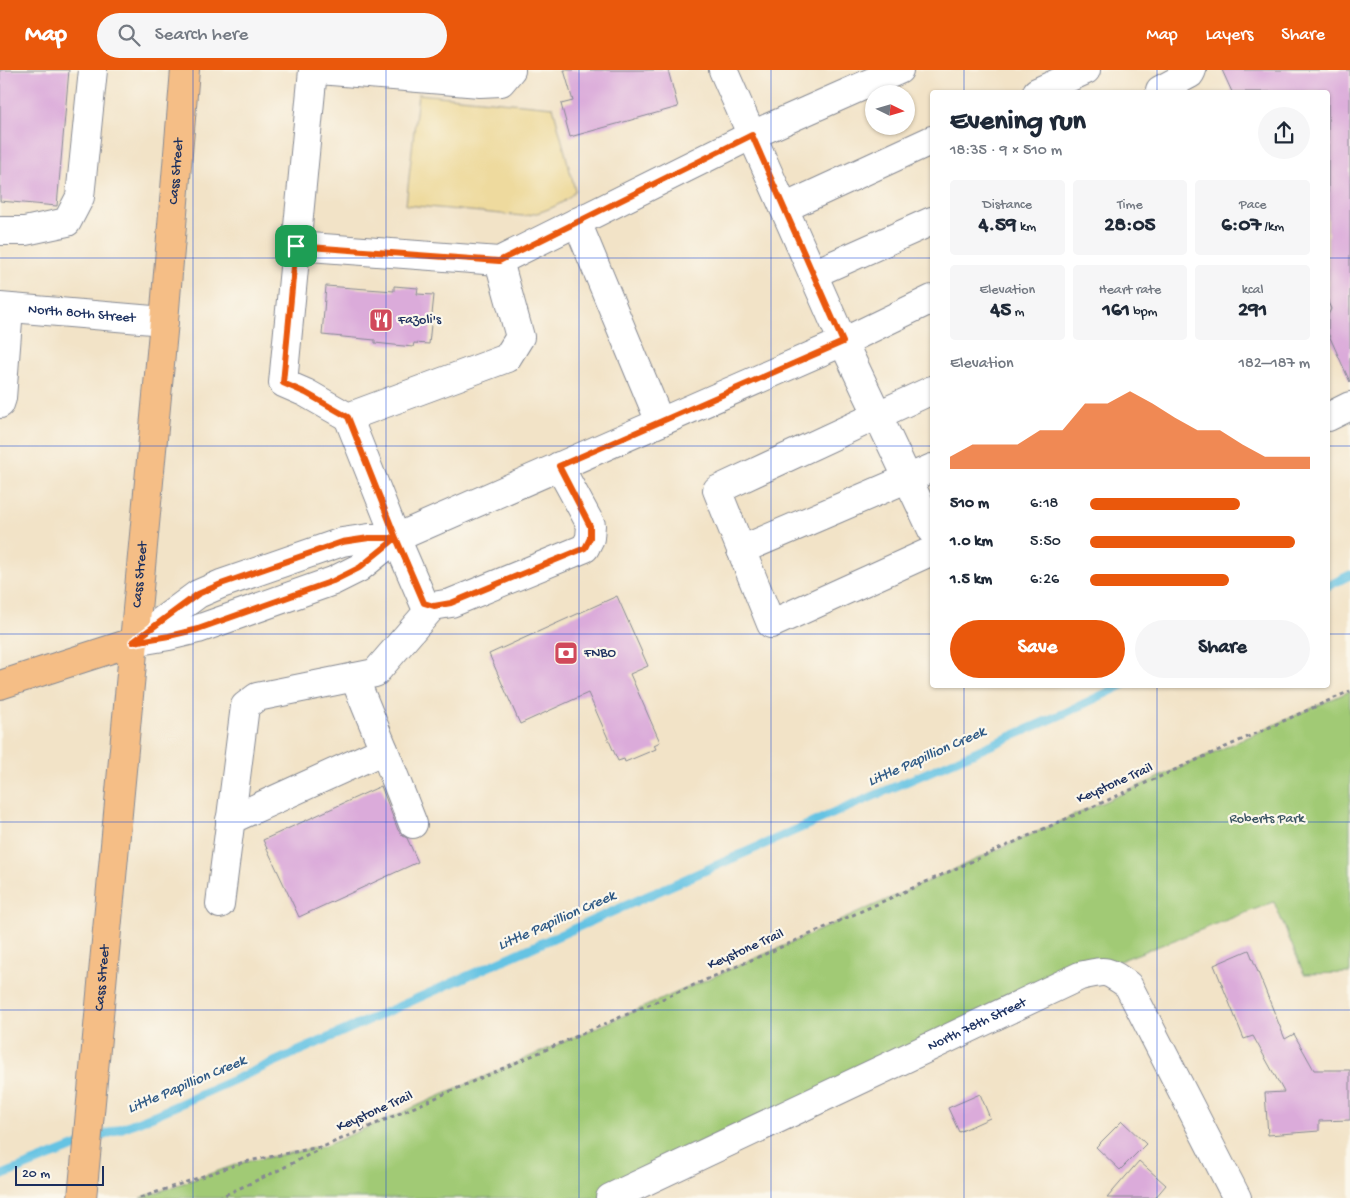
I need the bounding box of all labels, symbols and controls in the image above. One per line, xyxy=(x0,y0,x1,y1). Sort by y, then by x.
search box xyxy=(97,13,447,58)
text: Map xyxy=(25,21,67,50)
icon: search xyxy=(115,21,143,49)
text: Search here xyxy=(155,24,248,47)
text: Map xyxy=(1146,25,1178,46)
text: Layers xyxy=(1206,25,1253,46)
text: Share xyxy=(1281,25,1325,46)
north arrow xyxy=(865,85,915,135)
map controls xyxy=(865,85,915,135)
text: Evening run xyxy=(950,106,1086,139)
button: share xyxy=(1258,107,1310,159)
street label: Cass Street xyxy=(165,136,188,205)
text: 18:35 · 9 × 510 m xyxy=(950,142,1062,161)
text: Distance xyxy=(983,197,1032,214)
text: Time xyxy=(1117,197,1143,214)
text: Pace xyxy=(1239,197,1266,214)
text: 4.59 xyxy=(979,214,1017,239)
text: 28:05 xyxy=(1104,214,1156,239)
text: 6:07 xyxy=(1221,214,1261,239)
text: km xyxy=(1017,219,1036,236)
text: /km xyxy=(1261,219,1284,236)
pin xyxy=(275,225,317,267)
icon: arrive xyxy=(282,232,310,260)
text: Elevation xyxy=(980,282,1035,299)
text: Heart rate xyxy=(1099,282,1161,299)
text: kcal xyxy=(1242,282,1264,299)
text: 45 xyxy=(990,299,1011,324)
text: 161 xyxy=(1102,299,1130,324)
text: 291 xyxy=(1238,299,1267,324)
street label: North 80th Street xyxy=(27,301,137,327)
text: m xyxy=(1011,304,1024,321)
text: bpm xyxy=(1130,304,1158,321)
restaurant icon: Fazoli's xyxy=(368,307,394,333)
place label: Fazoli's xyxy=(397,312,442,329)
text: Elevation xyxy=(950,355,1014,374)
text: 182–187 m xyxy=(1238,355,1310,374)
text: 510 m xyxy=(950,495,989,514)
text: 6:18 xyxy=(1030,495,1058,514)
text: 1.0 km xyxy=(950,533,993,552)
text: 5:50 xyxy=(1030,533,1061,552)
street label: Cass Street xyxy=(129,540,152,609)
text: 1.5 km xyxy=(950,571,992,590)
text: 6:26 xyxy=(1030,571,1059,590)
button: Save xyxy=(950,620,1125,678)
button: Share xyxy=(1135,620,1310,678)
bank icon: FNBO xyxy=(553,640,579,666)
place label: FNBO xyxy=(583,645,616,662)
water label: Little Papillion Creek xyxy=(865,722,990,791)
street label: Keystone Trail xyxy=(1074,760,1156,808)
park label: Roberts Park xyxy=(1229,811,1306,828)
water label: Little Papillion Creek xyxy=(495,886,620,955)
street label: Keystone Trail xyxy=(705,926,787,974)
street label: Cass Street xyxy=(91,943,114,1012)
street label: North 78th Street xyxy=(925,994,1030,1055)
water label: Little Papillion Creek xyxy=(125,1051,250,1118)
street label: Keystone Trail xyxy=(334,1088,416,1136)
scale bar xyxy=(15,1163,104,1186)
text: 20 m xyxy=(22,1166,50,1183)

